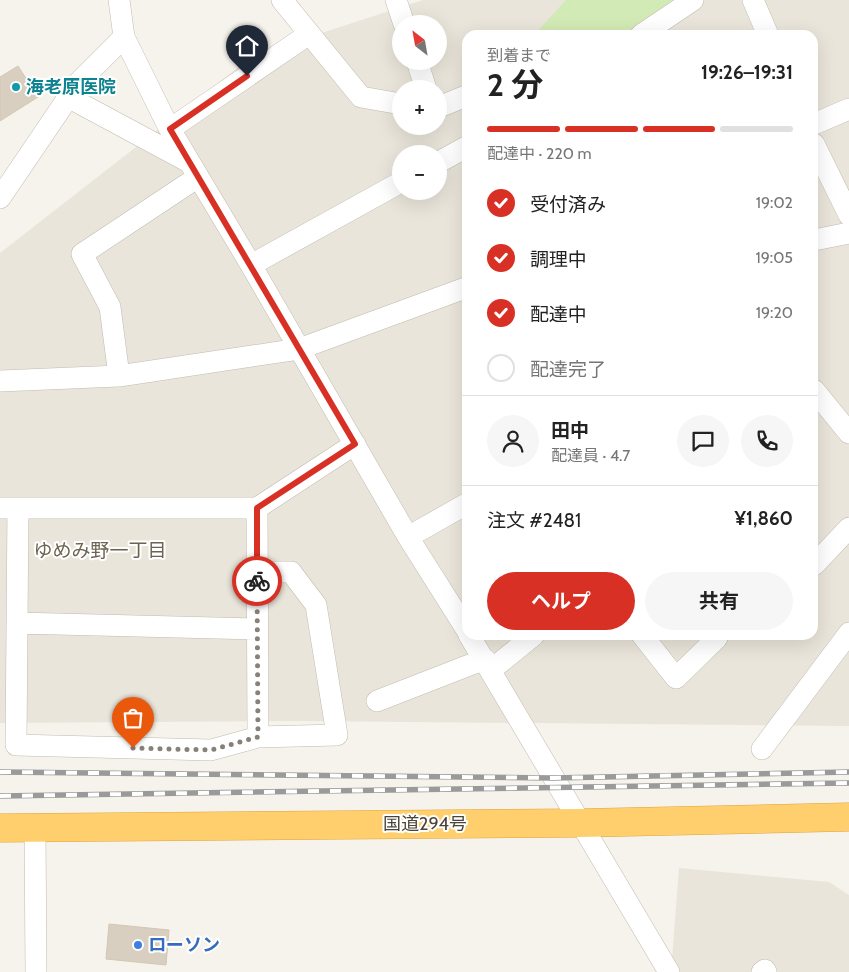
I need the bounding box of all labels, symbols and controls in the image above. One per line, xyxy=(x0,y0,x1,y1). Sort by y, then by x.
north arrow xyxy=(392,15,448,70)
map controls xyxy=(392,15,447,200)
pin xyxy=(226,25,268,76)
icon: home xyxy=(233,32,261,60)
text: 到着まで xyxy=(487,46,551,65)
text: 19:26–19:31 xyxy=(701,61,793,84)
text: 2 分 xyxy=(487,65,543,104)
place label: 海老原医院 xyxy=(26,76,116,98)
button: + xyxy=(392,80,447,135)
marker: 海老原医院 xyxy=(10,81,22,93)
text: 配達中 · 220 m xyxy=(487,144,592,163)
button: − xyxy=(392,145,447,200)
icon: check xyxy=(487,189,515,217)
text: 受付済み xyxy=(530,193,606,216)
text: 19:02 xyxy=(756,193,793,212)
icon: check xyxy=(487,244,515,272)
text: 調理中 xyxy=(530,248,587,271)
text: 19:05 xyxy=(756,248,793,267)
icon: check xyxy=(487,299,515,327)
text: 配達中 xyxy=(530,303,587,326)
text: 19:20 xyxy=(756,303,793,322)
text: 配達完了 xyxy=(530,358,606,381)
button: person xyxy=(487,415,539,467)
button: chat xyxy=(677,415,729,467)
button: phone xyxy=(741,415,793,467)
text: 田中 xyxy=(551,419,589,442)
text: 配達員 · 4.7 xyxy=(551,446,630,465)
text: ¥1,860 xyxy=(735,507,793,530)
text: 注文 #2481 xyxy=(487,509,581,532)
district label: ゆめみ野一丁目 xyxy=(33,539,167,562)
courier xyxy=(232,556,282,606)
icon: bike xyxy=(243,567,271,595)
button: ヘルプ xyxy=(487,572,635,630)
button: 共有 xyxy=(645,572,793,630)
pin xyxy=(112,697,154,748)
icon: bag xyxy=(119,704,147,732)
street label: 国道294号 xyxy=(383,813,467,835)
place label: ローソン xyxy=(148,934,220,956)
marker: ローソン xyxy=(132,939,144,951)

